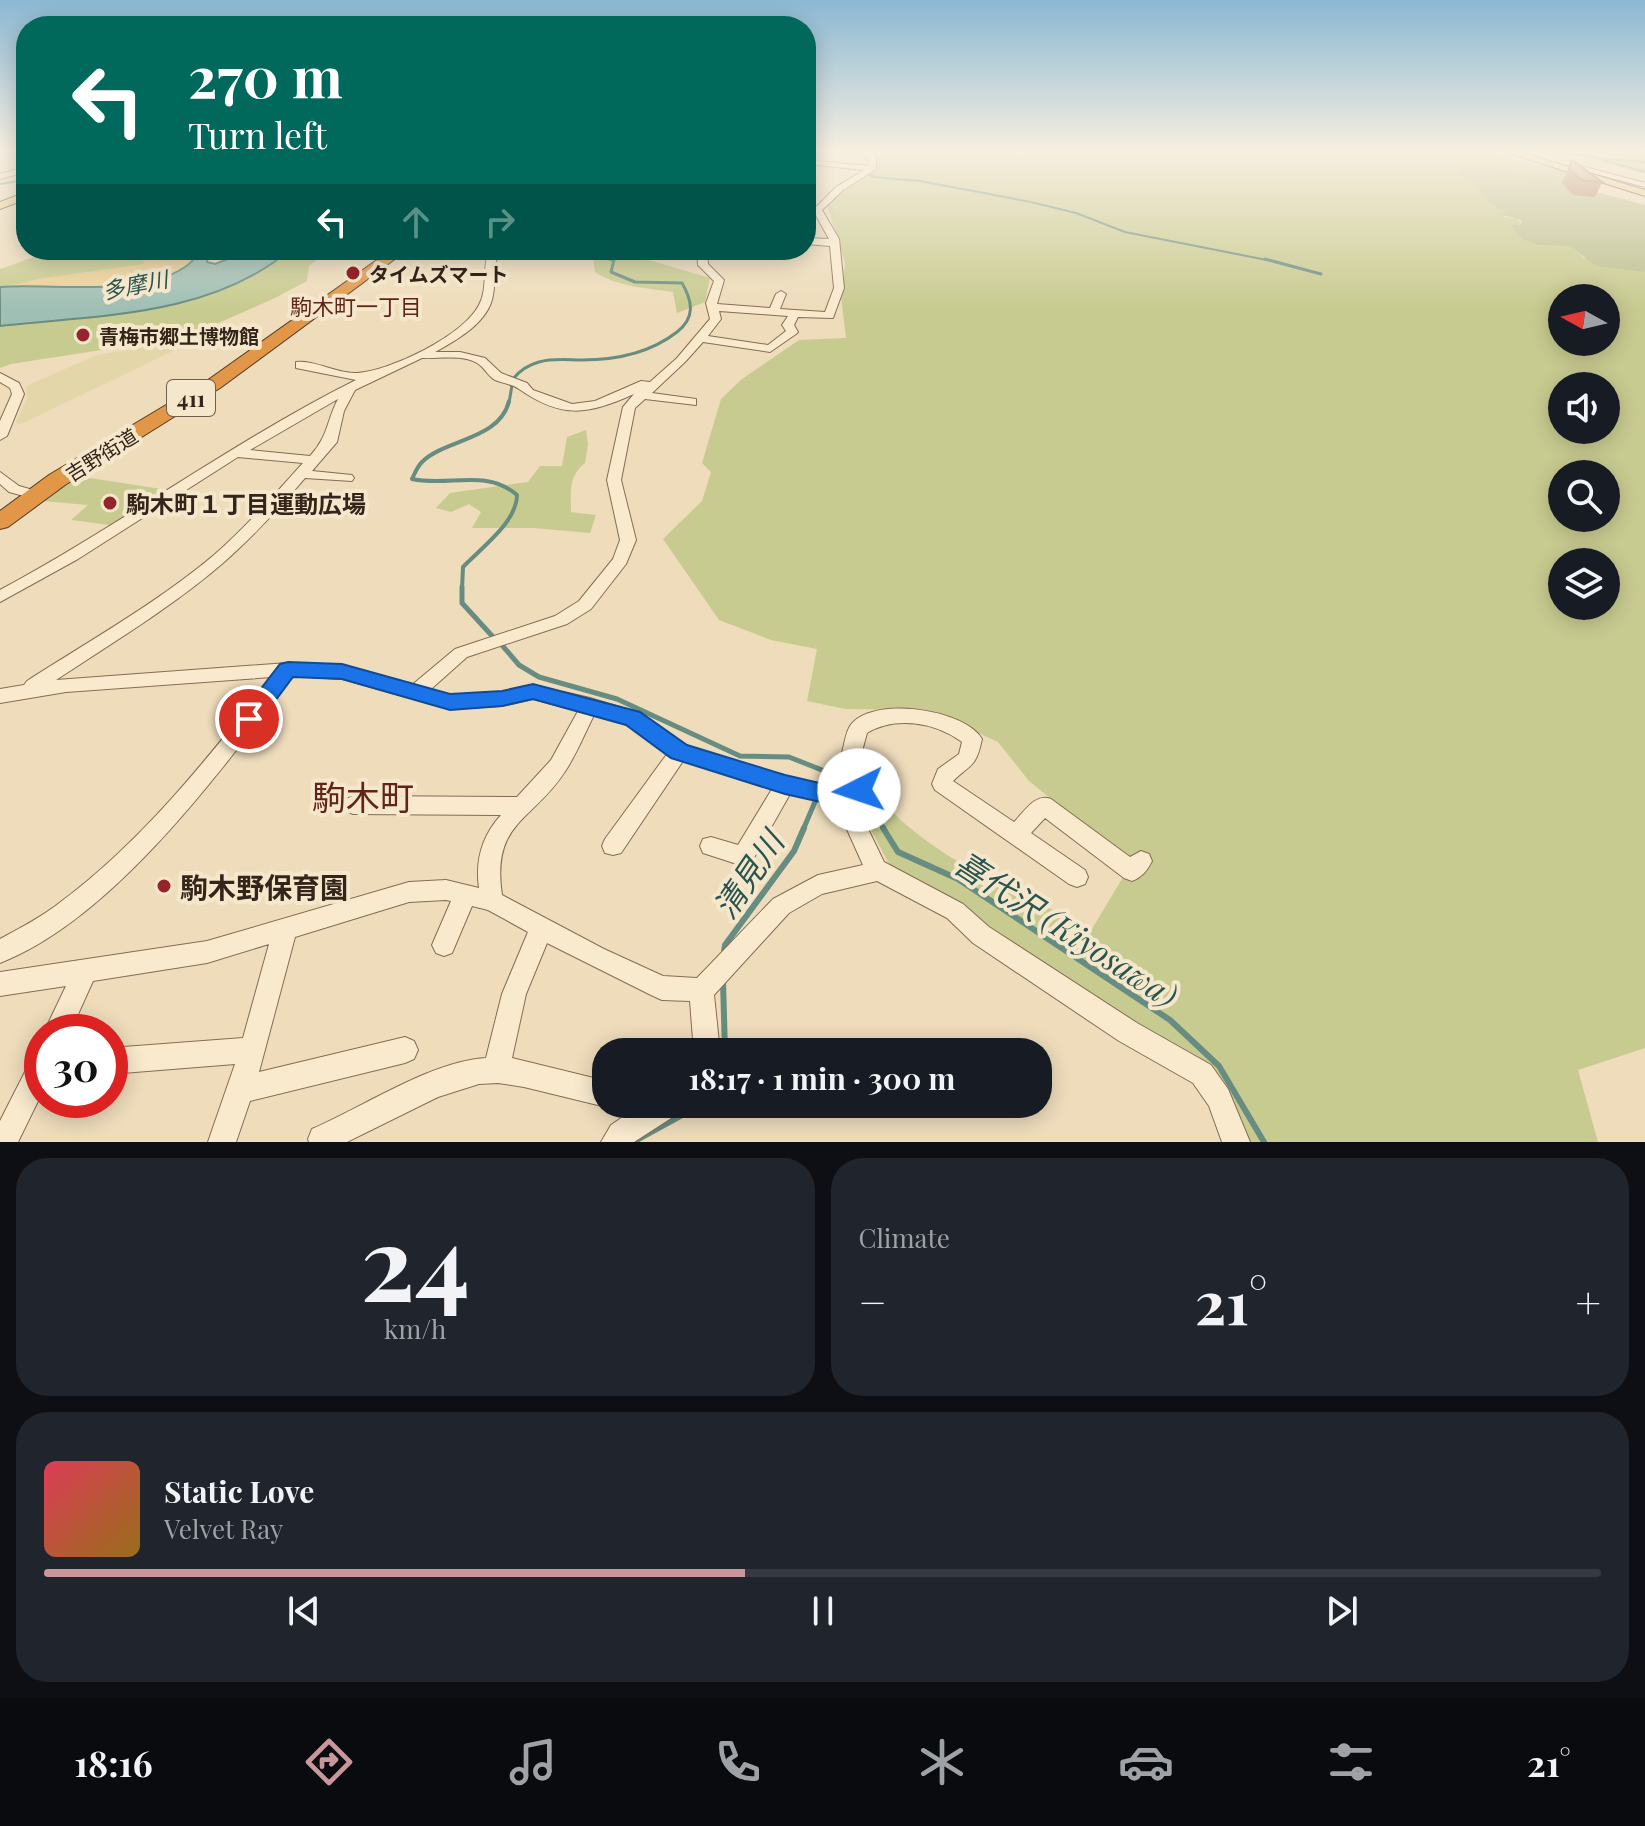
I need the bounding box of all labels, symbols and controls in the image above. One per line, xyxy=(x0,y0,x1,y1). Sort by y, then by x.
text: 270 m xyxy=(188,38,343,113)
icon: left xyxy=(56,48,160,152)
text: Turn left xyxy=(188,110,327,158)
icon: left xyxy=(310,200,354,244)
icon: ahead xyxy=(394,200,438,244)
icon: right xyxy=(478,200,522,244)
place label: タイムズマート xyxy=(369,260,509,287)
water label: 多摩川 xyxy=(100,263,172,305)
marker: タイムズマート xyxy=(344,264,362,282)
north arrow xyxy=(1548,284,1620,356)
map controls xyxy=(1548,284,1620,620)
district label: 駒木町一丁目 xyxy=(290,291,422,321)
place label: 青梅市郷土博物館 xyxy=(99,322,259,349)
marker: 青梅市郷土博物館 xyxy=(74,326,92,344)
button: sound xyxy=(1548,372,1620,444)
road number: 411 xyxy=(167,380,215,416)
street label: 吉野街道 xyxy=(60,421,142,487)
button: search xyxy=(1548,460,1620,532)
place label: 駒木町１丁目運動広場 xyxy=(126,487,366,519)
marker: 駒木町１丁目運動広場 xyxy=(101,494,119,512)
button: layers xyxy=(1548,548,1620,620)
pin xyxy=(215,685,283,753)
icon: arrive xyxy=(227,697,271,741)
position arrow xyxy=(817,748,901,832)
district label: 駒木町 xyxy=(312,773,414,819)
water label: 清見川 xyxy=(702,820,793,926)
water label: 喜代沢 (Kiyosawa) xyxy=(947,840,1187,1016)
place label: 駒木野保育園 xyxy=(180,868,348,905)
marker: 駒木野保育園 xyxy=(155,877,173,895)
speed limit sign: 30 xyxy=(24,1014,128,1118)
text: 18:17 · 1 min · 300 m xyxy=(689,1058,955,1098)
text: 24 xyxy=(361,1189,470,1328)
text: Climate xyxy=(859,1220,950,1255)
text: 21° xyxy=(1195,1260,1267,1340)
text: − xyxy=(859,1271,887,1330)
text: + xyxy=(1575,1271,1601,1330)
text: km/h xyxy=(384,1311,446,1346)
text: Static Love xyxy=(164,1471,314,1511)
text: Velvet Ray xyxy=(164,1511,283,1546)
icon: previous xyxy=(282,1589,326,1633)
icon: pause xyxy=(801,1589,845,1633)
icon: next xyxy=(1320,1589,1364,1633)
icon: directions xyxy=(301,1734,357,1790)
icon: music xyxy=(505,1734,561,1790)
icon: phone xyxy=(710,1734,766,1790)
icon: climate xyxy=(914,1734,970,1790)
icon: car xyxy=(1118,1734,1174,1790)
icon: filters xyxy=(1323,1734,1379,1790)
text: 18:16 xyxy=(74,1738,153,1786)
text: 21° xyxy=(1527,1738,1571,1786)

